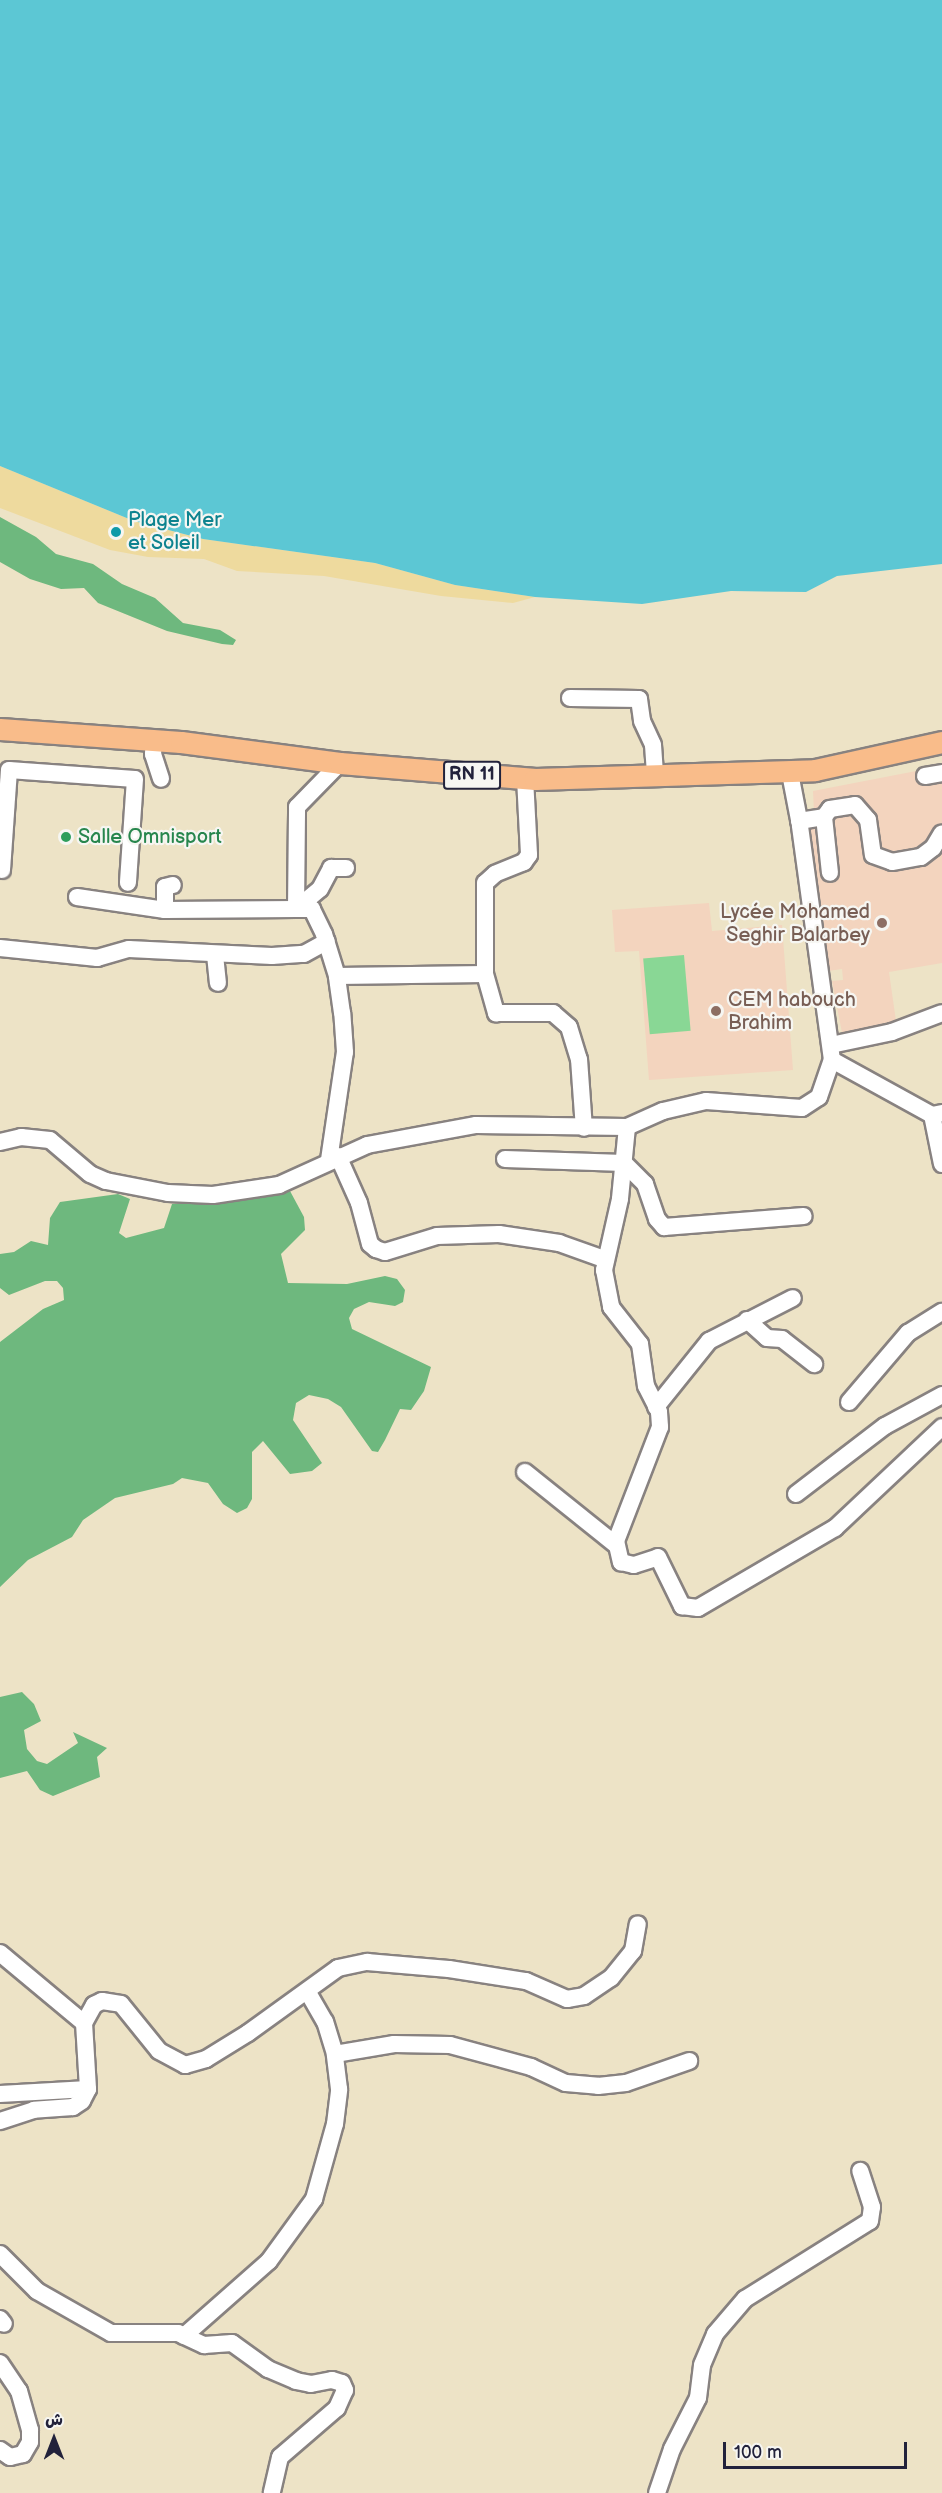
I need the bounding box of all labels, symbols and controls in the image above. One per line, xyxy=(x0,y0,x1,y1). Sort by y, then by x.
place label: Plage Mer et Soleil xyxy=(128,508,221,555)
marker: Plage Mer et Soleil xyxy=(109,525,123,539)
road number: RN 11 xyxy=(442,760,502,790)
place label: Salle Omnisport xyxy=(78,825,222,849)
marker: Salle Omnisport xyxy=(59,830,73,844)
place label: Lycée Mohamed Seghir Balarbey xyxy=(720,900,870,947)
marker: Lycée Mohamed Seghir Balarbey xyxy=(875,916,889,930)
place label: CEM habouch Brahim xyxy=(728,988,856,1035)
marker: CEM habouch Brahim xyxy=(709,1004,723,1018)
north arrow xyxy=(24,2409,84,2469)
text: ش xyxy=(45,2411,63,2430)
scale bar xyxy=(726,2430,910,2468)
text: 100 m xyxy=(734,2442,782,2463)

